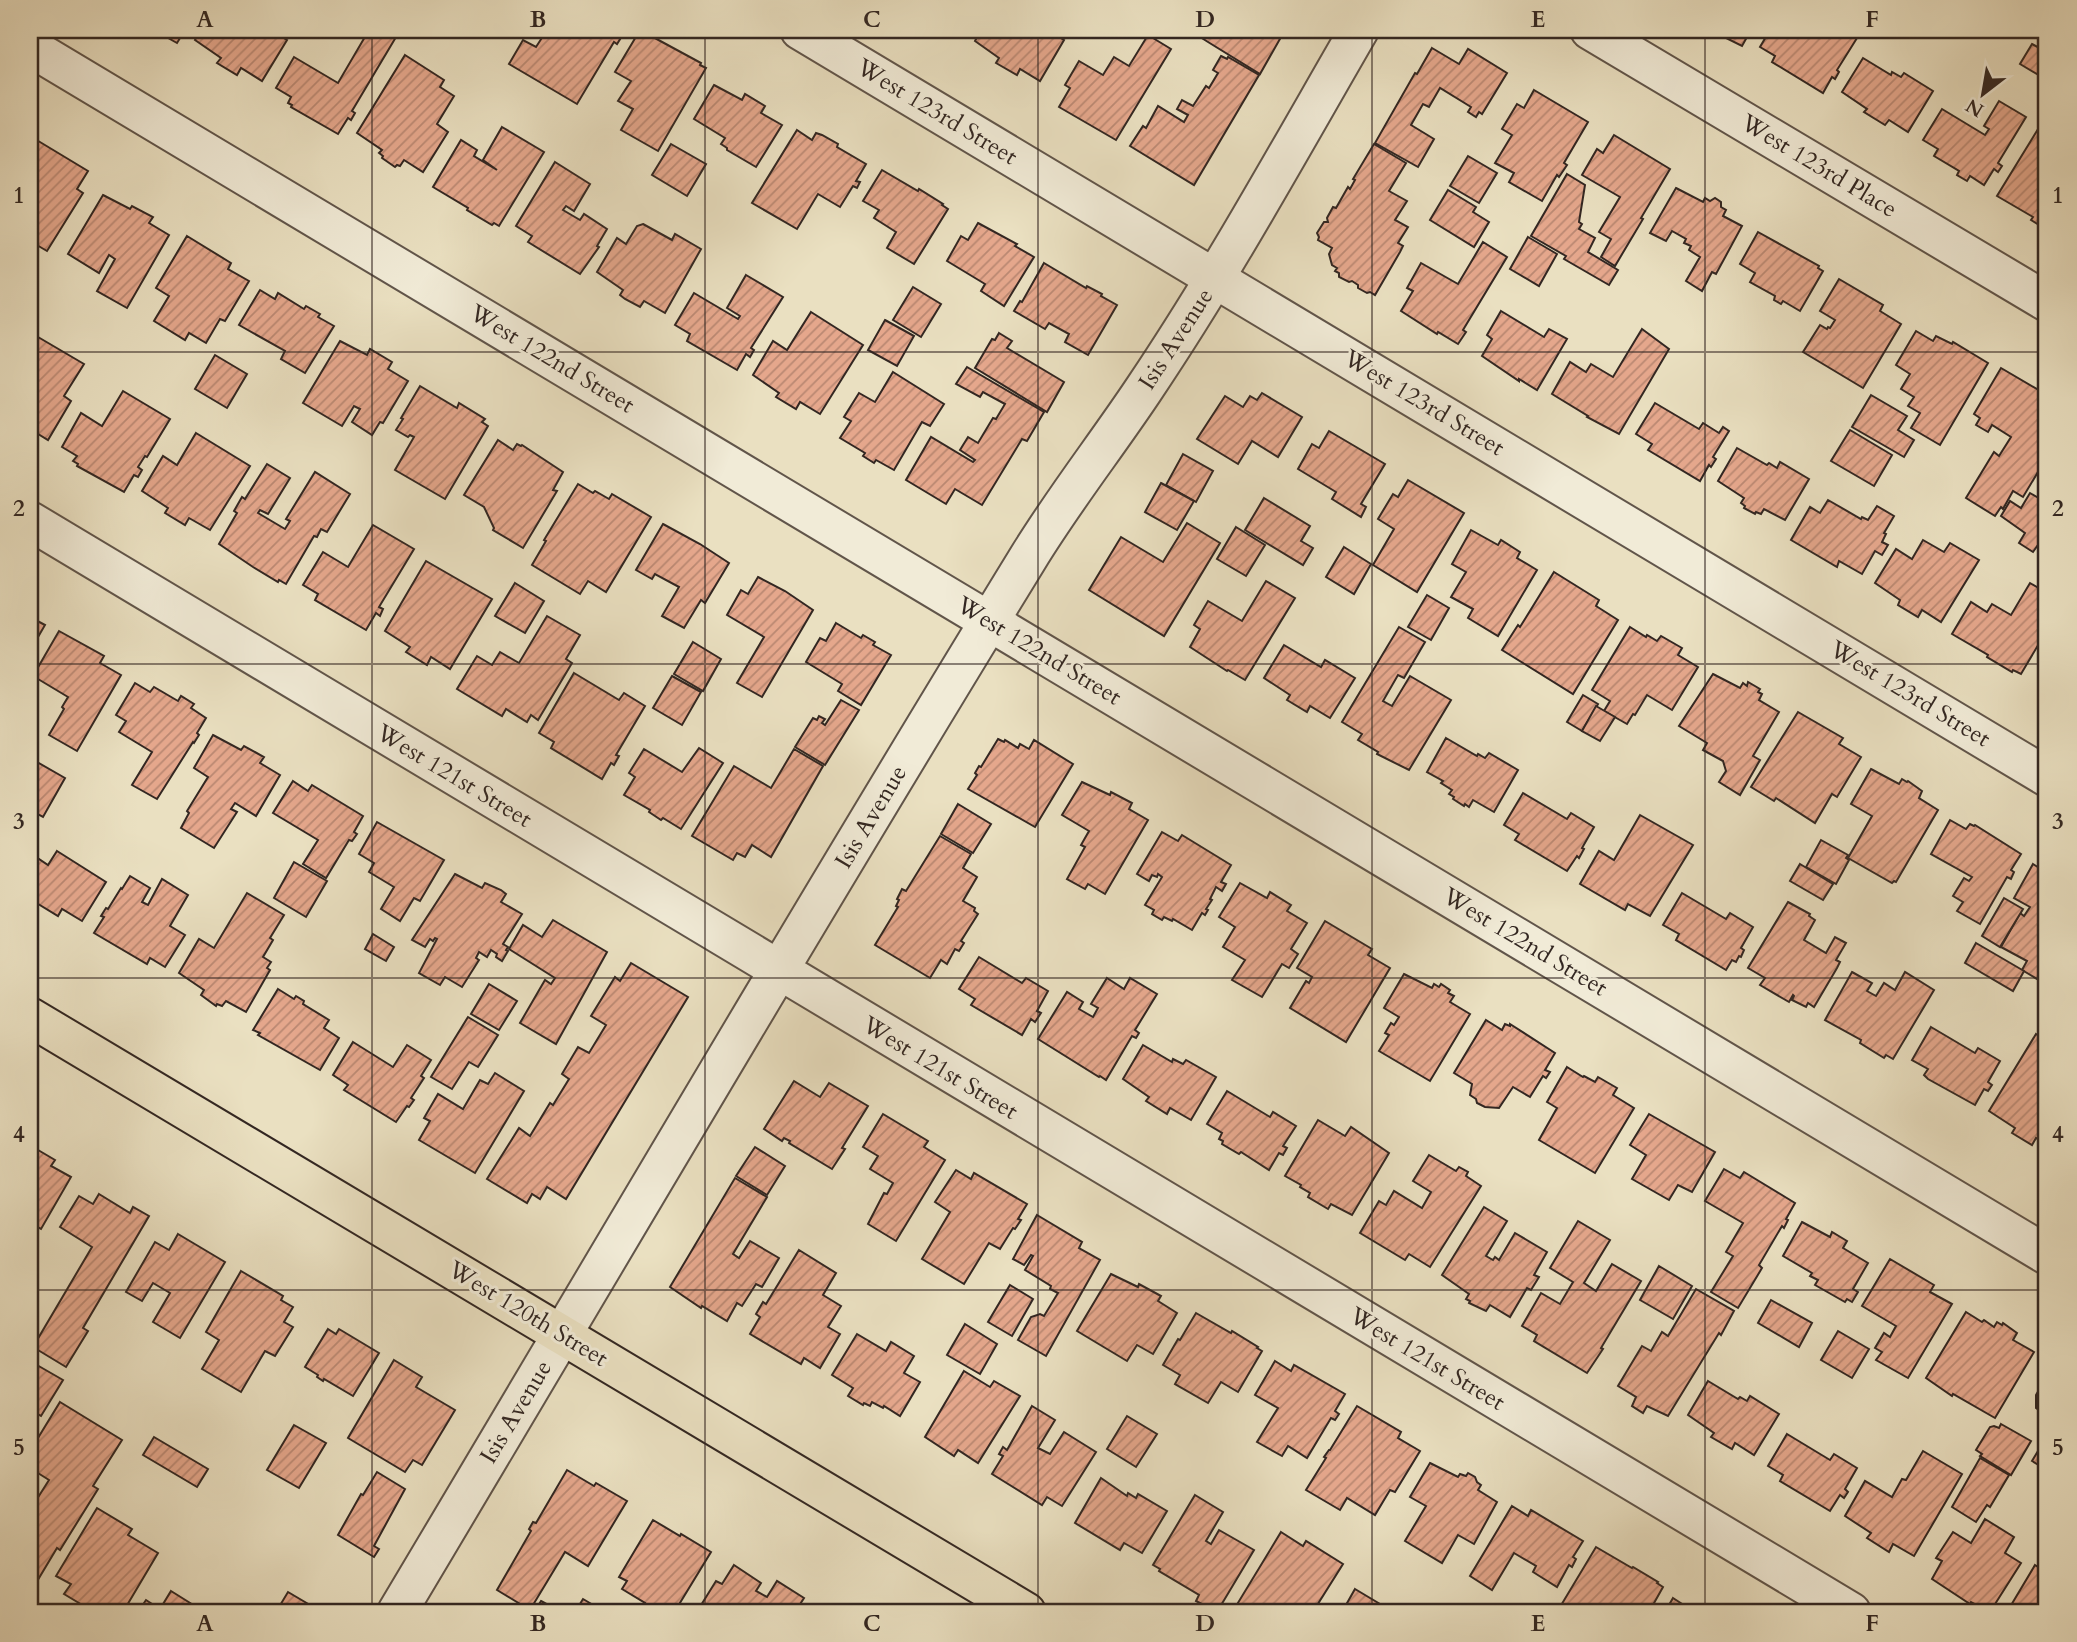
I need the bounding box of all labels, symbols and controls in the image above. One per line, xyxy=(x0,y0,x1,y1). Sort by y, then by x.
text: A xyxy=(196,4,214,35)
text: B xyxy=(530,4,546,35)
text: C xyxy=(863,4,881,35)
text: D xyxy=(1195,4,1215,35)
text: E xyxy=(1531,4,1545,35)
text: F xyxy=(1865,4,1879,35)
street label: West 123rd Street xyxy=(850,50,1024,173)
north arrow xyxy=(1948,60,2018,130)
text: N xyxy=(1961,92,1989,123)
street label: West 123rd Place xyxy=(1734,106,1903,226)
text: 1 xyxy=(13,180,25,211)
text: 1 xyxy=(2052,180,2064,211)
street label: Isis Avenue xyxy=(1131,282,1221,396)
street label: West 122nd Street xyxy=(463,296,641,421)
street label: West 123rd Street xyxy=(1337,341,1511,464)
text: 2 xyxy=(13,493,25,524)
text: 2 xyxy=(2052,493,2064,524)
street label: West 122nd Street xyxy=(950,588,1128,713)
street label: West 123rd Street xyxy=(1823,632,1997,755)
street label: West 121st Street xyxy=(369,716,538,836)
street label: Isis Avenue xyxy=(827,759,915,875)
text: 3 xyxy=(13,806,25,837)
text: 3 xyxy=(2052,806,2064,837)
street label: West 122nd Street xyxy=(1436,879,1614,1004)
street label: West 121st Street xyxy=(855,1008,1024,1128)
text: 4 xyxy=(13,1119,25,1150)
text: 4 xyxy=(2052,1119,2064,1150)
street label: West 120th Street xyxy=(441,1253,615,1375)
street label: West 121st Street xyxy=(1342,1299,1511,1419)
street label: Isis Avenue xyxy=(472,1354,560,1470)
text: 5 xyxy=(13,1432,25,1463)
text: 5 xyxy=(2052,1432,2064,1463)
text: A xyxy=(196,1608,214,1639)
text: B xyxy=(530,1608,546,1639)
text: C xyxy=(863,1608,881,1639)
text: D xyxy=(1195,1608,1215,1639)
text: E xyxy=(1531,1608,1545,1639)
text: F xyxy=(1865,1608,1879,1639)

